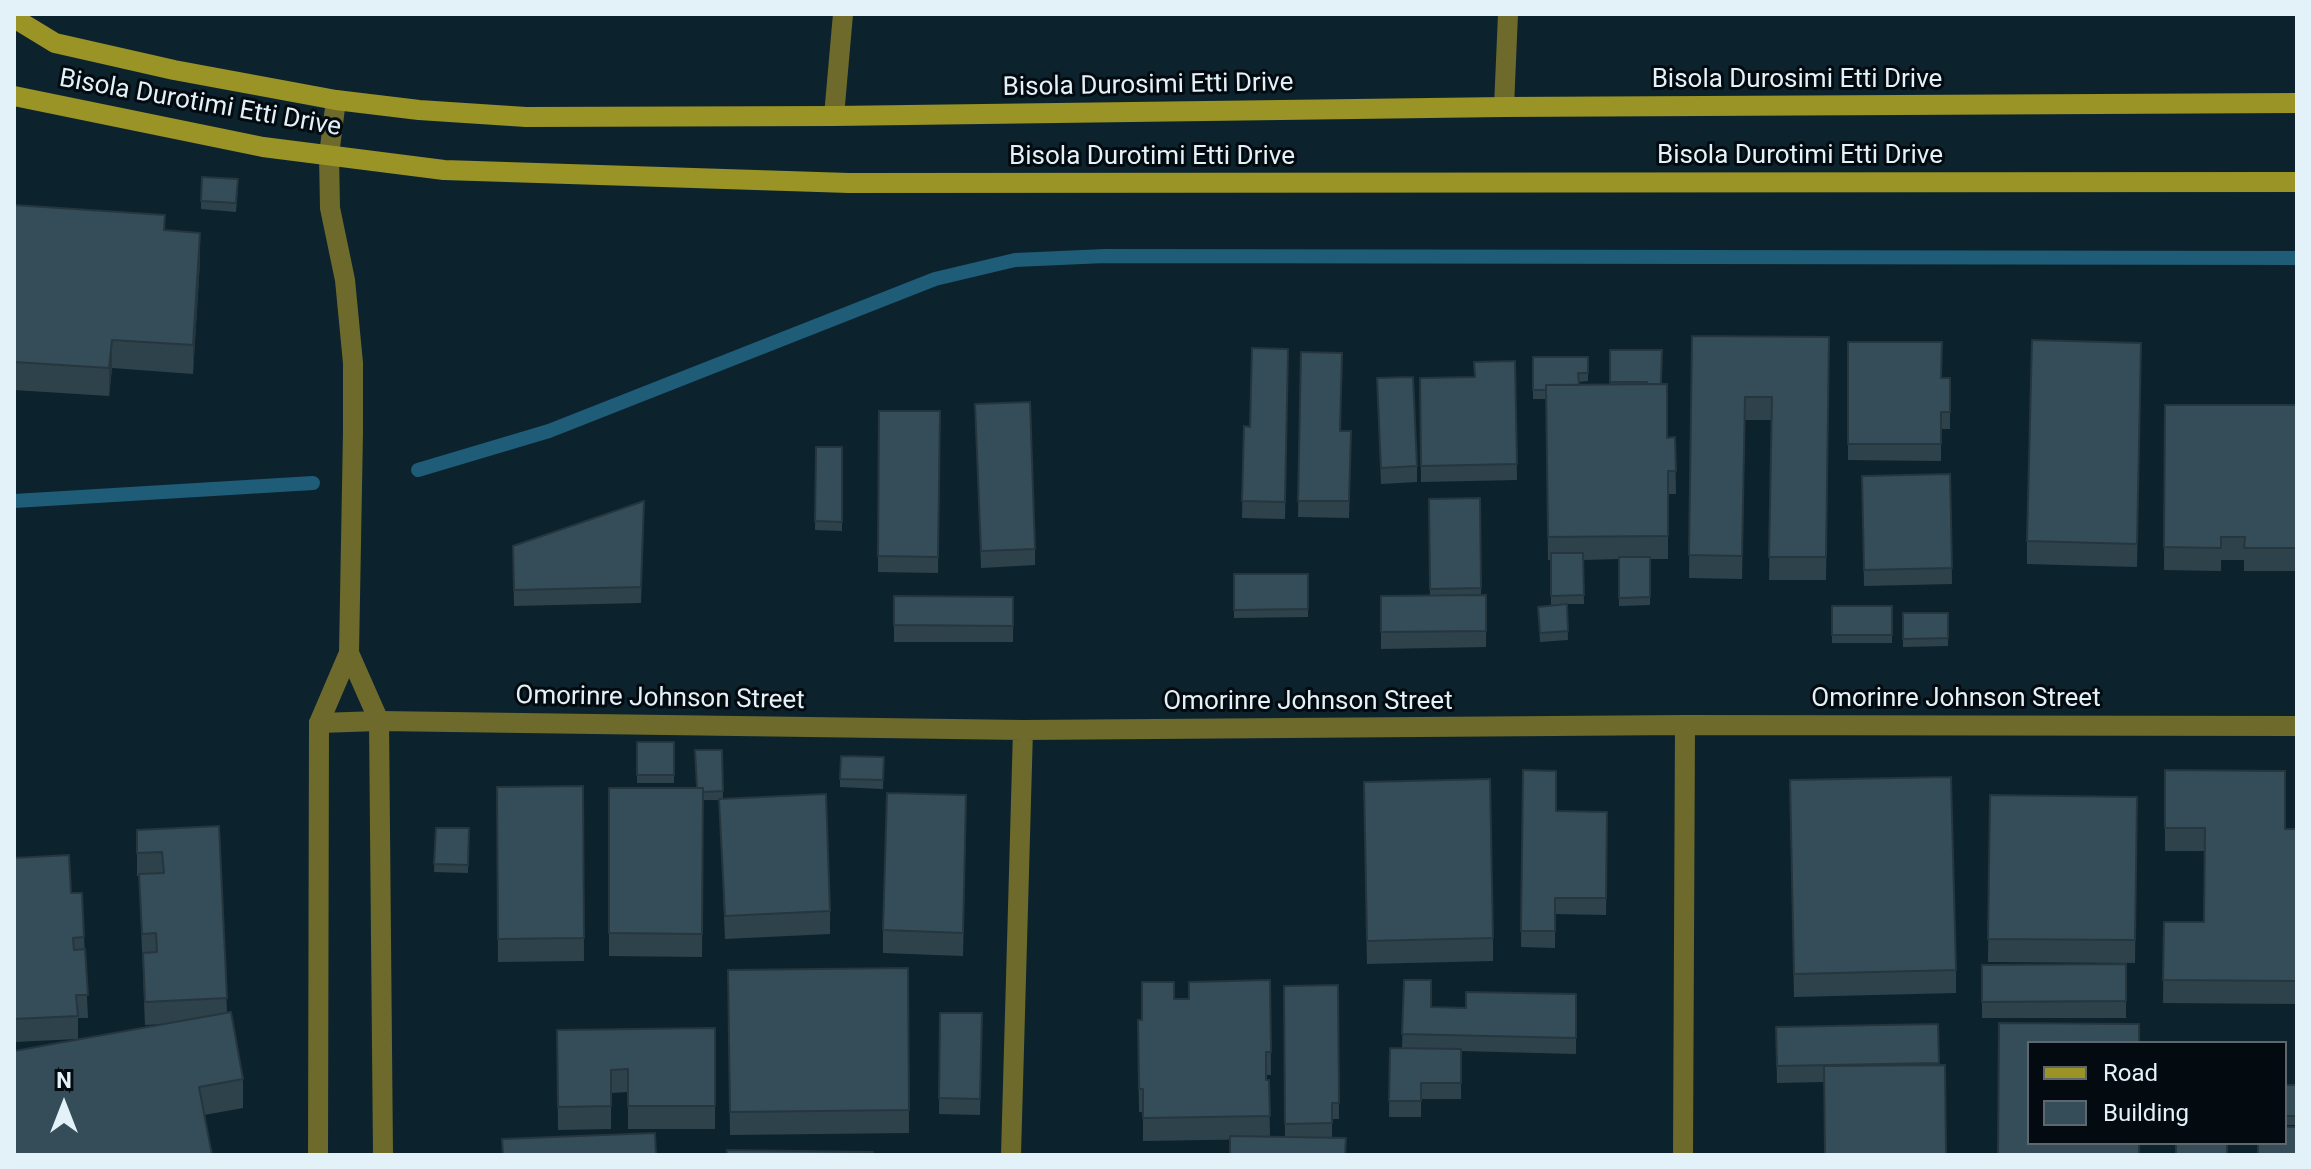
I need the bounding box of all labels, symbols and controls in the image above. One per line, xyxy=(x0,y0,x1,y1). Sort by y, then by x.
street label: Bisola Durotimi Etti Drive xyxy=(57,64,343,144)
street label: Bisola Durosimi Etti Drive xyxy=(1652,64,1942,96)
street label: Bisola Durosimi Etti Drive xyxy=(1002,68,1294,104)
street label: Bisola Durotimi Etti Drive xyxy=(1657,140,1943,172)
street label: Bisola Durotimi Etti Drive xyxy=(1009,141,1295,173)
street label: Omorinre Johnson Street xyxy=(515,681,805,717)
street label: Omorinre Johnson Street xyxy=(1811,683,2101,715)
street label: Omorinre Johnson Street xyxy=(1163,686,1453,718)
legend xyxy=(2027,1041,2287,1145)
text: Road xyxy=(2103,1059,2158,1087)
north arrow xyxy=(24,1065,104,1145)
text: N xyxy=(56,1068,72,1093)
text: Building xyxy=(2103,1099,2189,1127)

